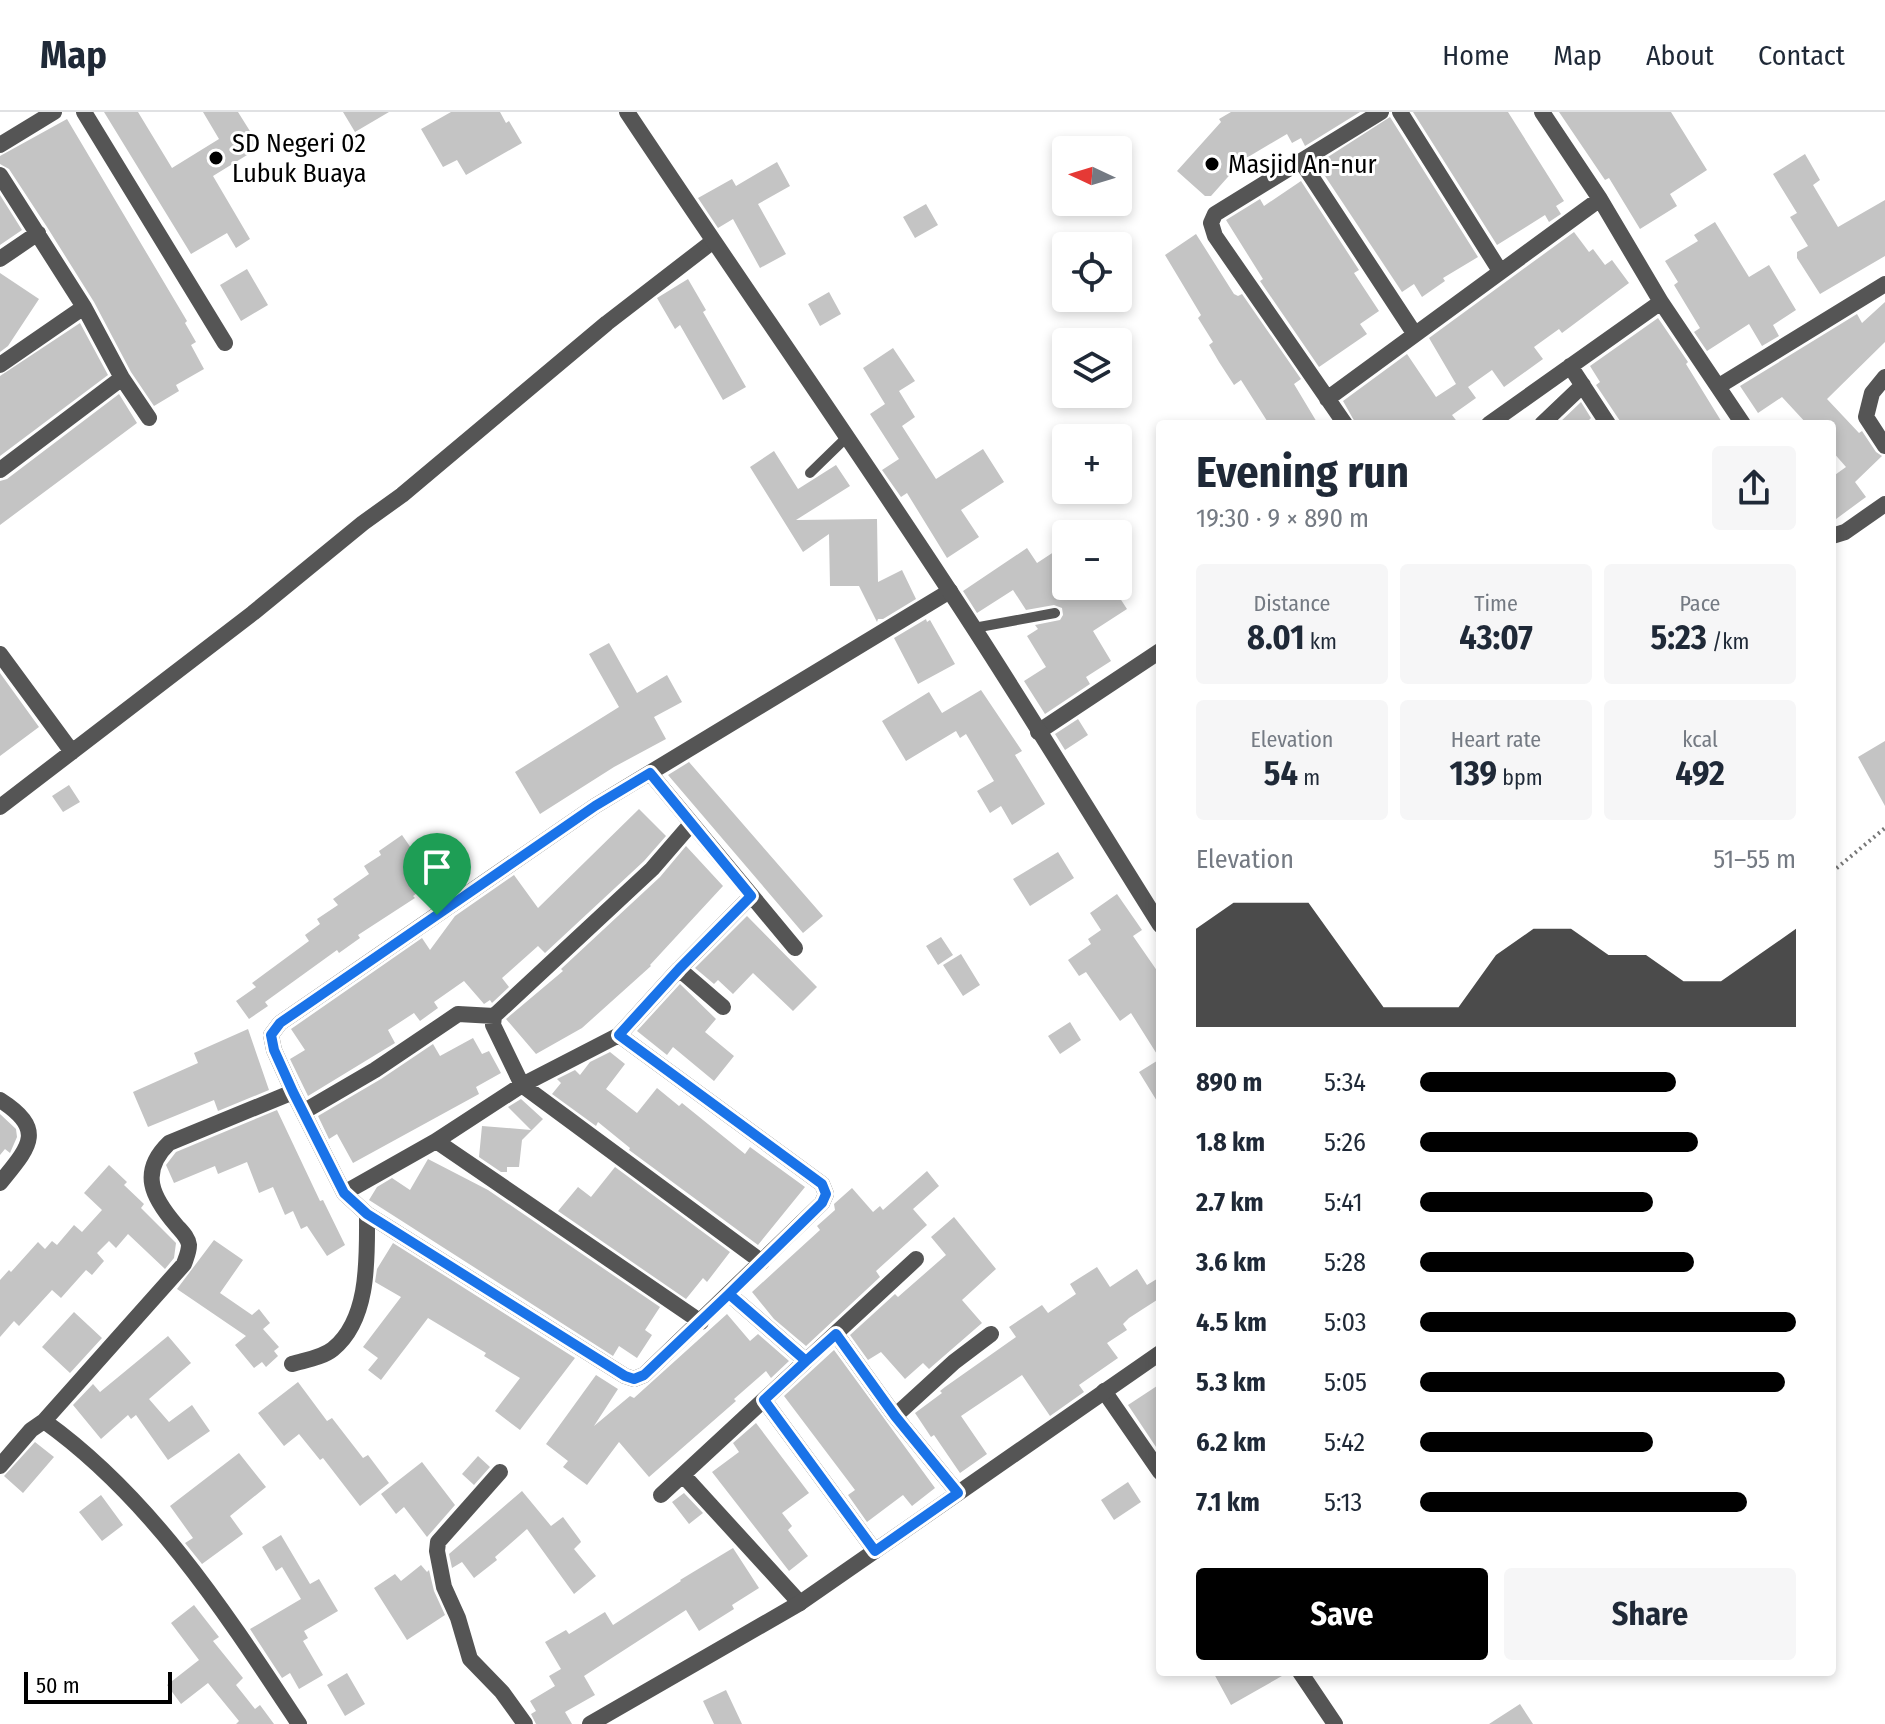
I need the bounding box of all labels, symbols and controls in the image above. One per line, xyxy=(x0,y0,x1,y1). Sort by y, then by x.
text: Map xyxy=(40,32,107,78)
text: Home xyxy=(1442,39,1509,72)
text: Map xyxy=(1553,39,1602,72)
text: About xyxy=(1646,39,1714,72)
text: Contact xyxy=(1758,39,1845,72)
place label: SD Negeri 02 Lubuk Buaya xyxy=(232,128,367,189)
north arrow xyxy=(1052,136,1132,216)
map controls xyxy=(1052,136,1132,600)
marker: SD Negeri 02 Lubuk Buaya xyxy=(207,149,225,167)
place label: Masjid An-nur xyxy=(1228,149,1377,180)
marker: Masjid An-nur xyxy=(1203,155,1221,173)
button: locate xyxy=(1052,232,1132,312)
button: layers xyxy=(1052,328,1132,408)
button: + xyxy=(1052,424,1132,504)
text: Evening run xyxy=(1196,446,1409,499)
button: share xyxy=(1712,446,1796,530)
text: 19:30 · 9 × 890 m xyxy=(1196,503,1369,534)
button: − xyxy=(1052,520,1132,600)
text: Distance xyxy=(1253,590,1331,617)
text: Time xyxy=(1474,590,1518,617)
text: Pace xyxy=(1679,590,1721,617)
text: 8.01 xyxy=(1247,617,1305,658)
text: 43:07 xyxy=(1459,617,1533,658)
text: 5:23 xyxy=(1651,617,1707,658)
text: km xyxy=(1305,628,1337,655)
text: /km xyxy=(1707,628,1749,655)
text: Elevation xyxy=(1251,726,1333,753)
text: Heart rate xyxy=(1451,726,1541,753)
text: kcal xyxy=(1682,726,1718,753)
text: 54 xyxy=(1264,753,1298,794)
text: 139 xyxy=(1449,753,1497,794)
text: 492 xyxy=(1675,753,1725,794)
text: m xyxy=(1298,764,1320,791)
text: bpm xyxy=(1497,764,1543,791)
pin xyxy=(403,833,471,915)
text: Elevation xyxy=(1196,844,1294,875)
text: 51–55 m xyxy=(1713,844,1796,875)
icon: arrive xyxy=(415,845,459,889)
text: 890 m xyxy=(1196,1067,1262,1098)
text: 5:34 xyxy=(1324,1067,1366,1098)
text: 1.8 km xyxy=(1196,1127,1265,1158)
text: 5:26 xyxy=(1324,1127,1366,1158)
text: 2.7 km xyxy=(1196,1187,1264,1218)
text: 5:41 xyxy=(1324,1187,1363,1218)
text: 3.6 km xyxy=(1196,1247,1266,1278)
text: 5:28 xyxy=(1324,1247,1366,1278)
text: 4.5 km xyxy=(1196,1307,1267,1338)
text: 5:03 xyxy=(1324,1307,1366,1338)
text: 5.3 km xyxy=(1196,1367,1266,1398)
text: 5:05 xyxy=(1324,1367,1367,1398)
text: 6.2 km xyxy=(1196,1427,1266,1458)
text: 5:42 xyxy=(1324,1427,1365,1458)
text: 7.1 km xyxy=(1196,1487,1260,1518)
text: 5:13 xyxy=(1324,1487,1362,1518)
button: Save xyxy=(1196,1568,1488,1660)
button: Share xyxy=(1504,1568,1796,1660)
scale bar xyxy=(24,1668,172,1704)
text: 50 m xyxy=(36,1672,80,1699)

